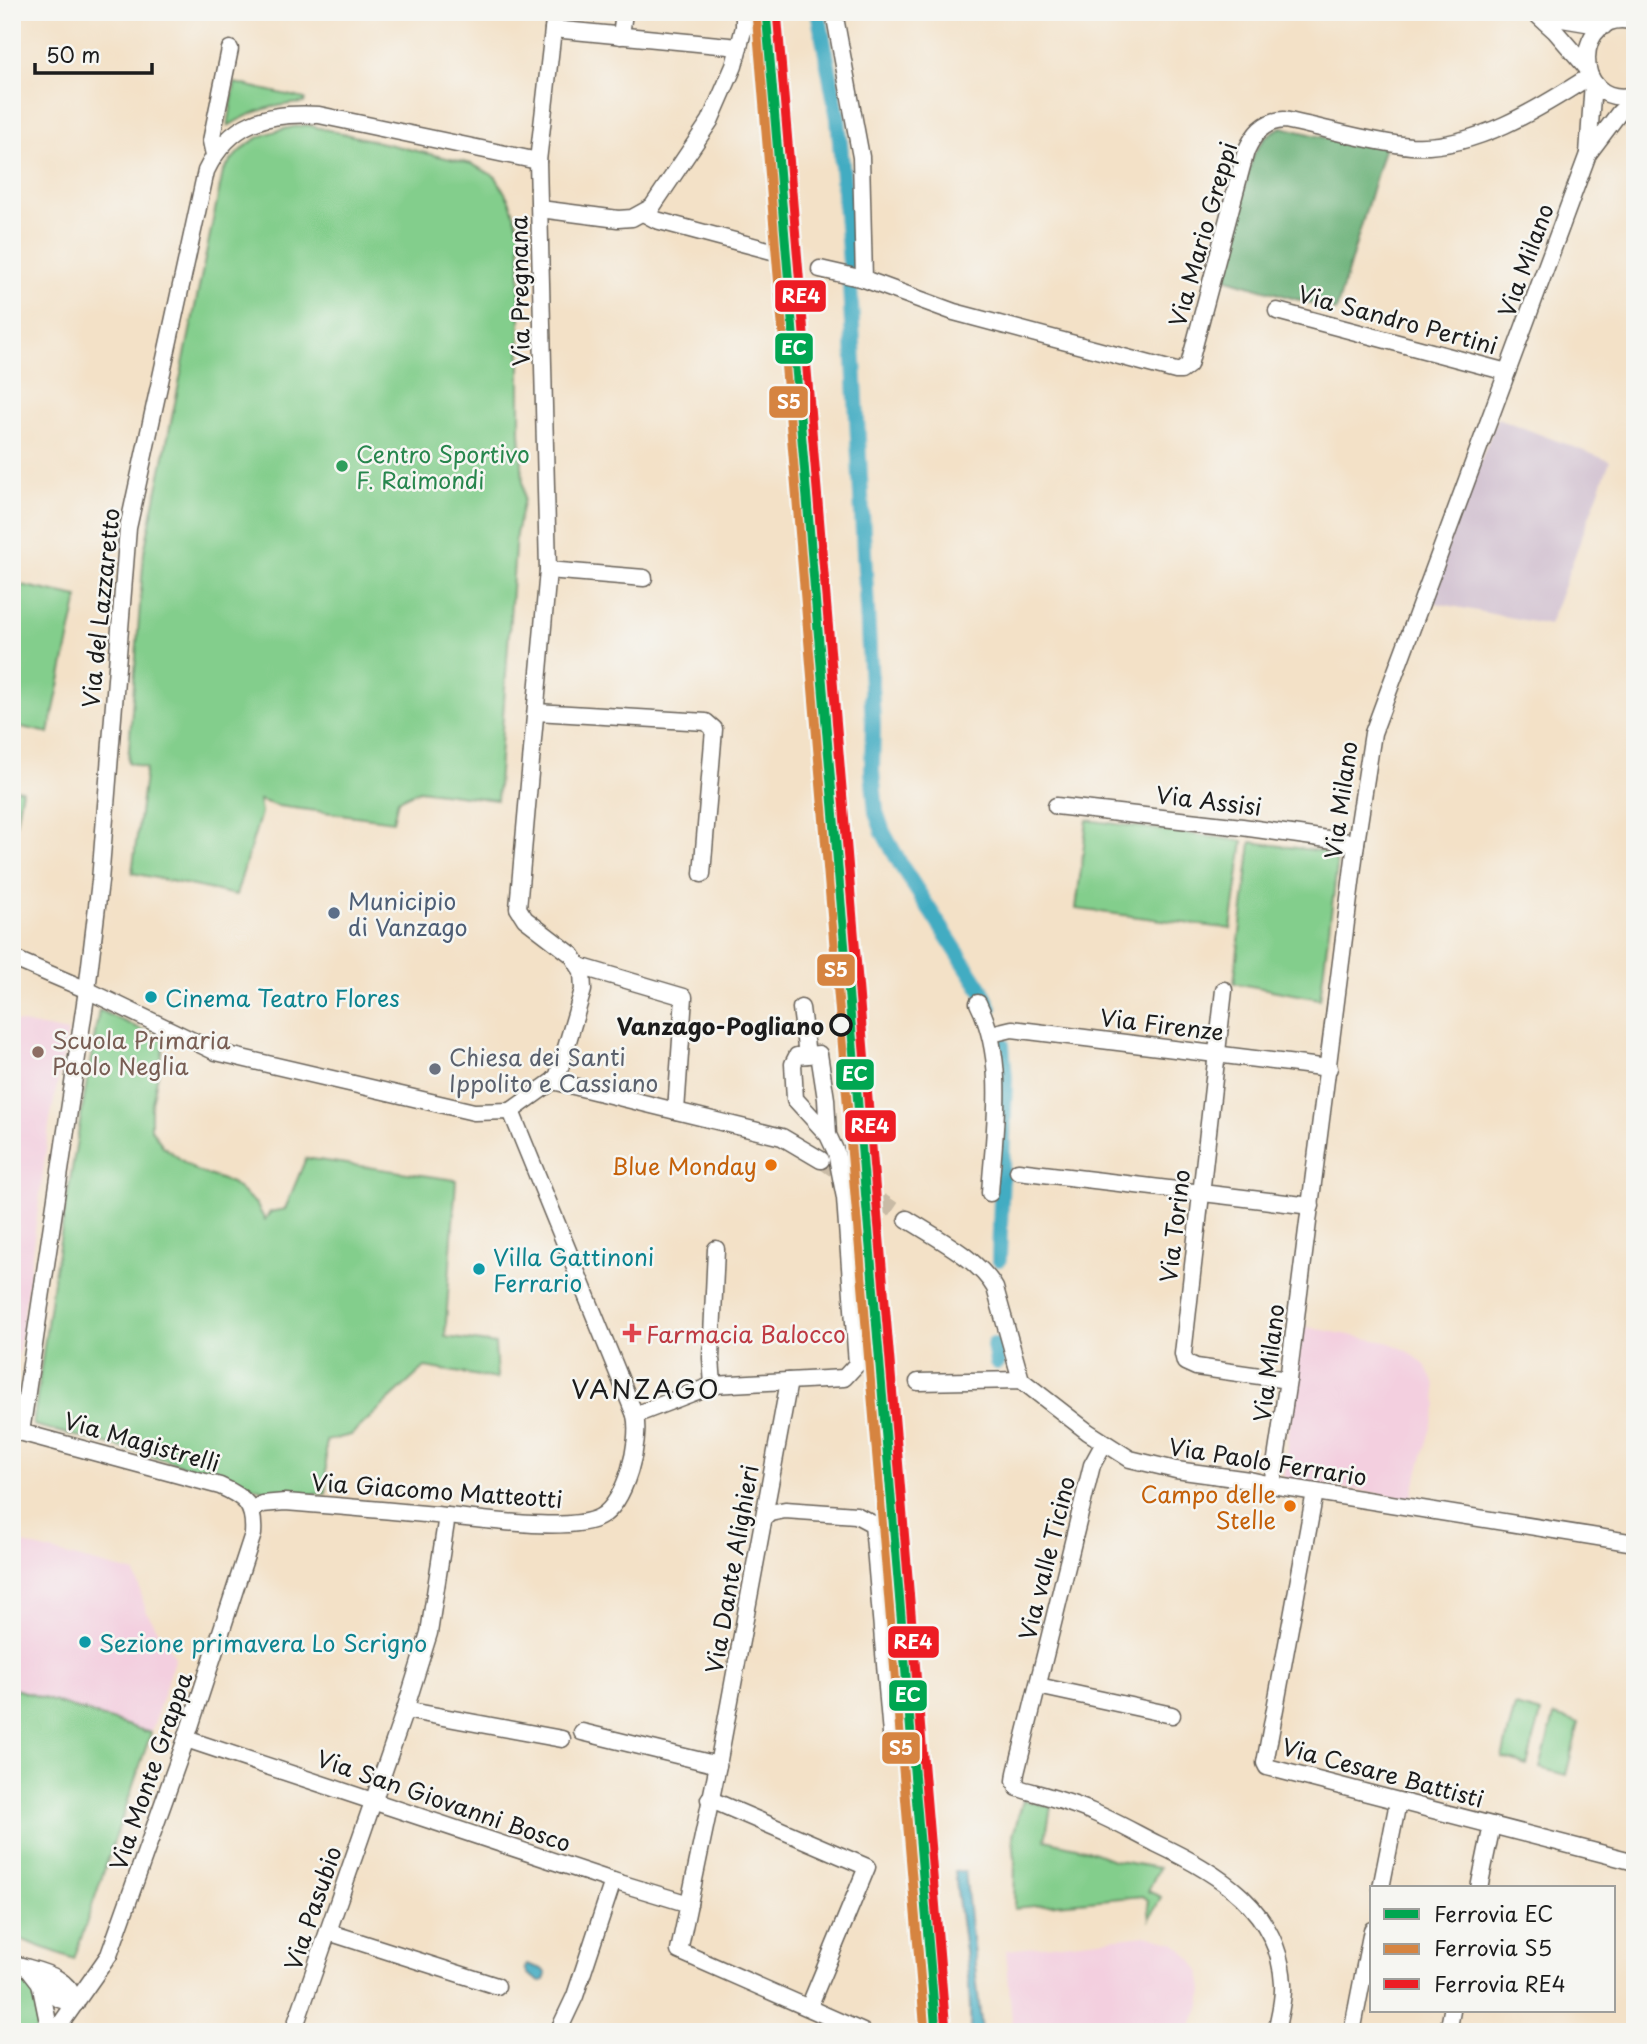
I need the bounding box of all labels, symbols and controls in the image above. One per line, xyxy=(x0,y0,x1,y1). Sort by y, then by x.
scale bar xyxy=(35,32,152,76)
text: 50 m xyxy=(46,38,100,70)
street label: Via Mario Greppi xyxy=(1159,137,1245,331)
street label: Via Milano xyxy=(1488,198,1562,322)
street label: Via Pregnana xyxy=(500,215,538,367)
street label: Via Sandro Pertini xyxy=(1294,276,1502,362)
line badge: RE4 xyxy=(774,279,827,313)
text: RE4 xyxy=(782,281,820,309)
line badge: EC xyxy=(774,332,814,365)
text: EC xyxy=(781,333,807,361)
line badge: S5 xyxy=(768,385,809,419)
text: S5 xyxy=(777,387,801,415)
place label: Centro Sportivo F. Raimondi xyxy=(356,436,530,497)
marker: Centro Sportivo F. Raimondi xyxy=(334,458,350,474)
street label: Via del Lazzaretto xyxy=(72,506,128,710)
street label: Via Milano xyxy=(1314,739,1366,861)
street label: Via Assisi xyxy=(1154,776,1264,824)
place label: Municipio di Vanzago xyxy=(348,883,468,944)
marker: Municipio di Vanzago xyxy=(326,905,342,921)
line badge: S5 xyxy=(816,953,856,987)
text: S5 xyxy=(824,955,848,983)
place label: Cinema Teatro Flores xyxy=(165,980,400,1015)
marker: Cinema Teatro Flores xyxy=(143,989,159,1005)
street label: Via Firenze xyxy=(1098,999,1226,1049)
place label: Vanzago-Pogliano xyxy=(617,1008,824,1043)
marker: Vanzago-Pogliano xyxy=(830,1014,852,1036)
place label: Scuola Primaria Paolo Neglia xyxy=(52,1022,231,1083)
place label: Chiesa dei Santi Ippolito e Cassiano xyxy=(449,1039,658,1100)
marker: Scuola Primaria Paolo Neglia xyxy=(30,1044,46,1060)
line badge: EC xyxy=(835,1058,875,1091)
text: EC xyxy=(842,1059,868,1087)
marker: Chiesa dei Santi Ippolito e Cassiano xyxy=(427,1061,443,1077)
line badge: RE4 xyxy=(844,1109,897,1143)
text: RE4 xyxy=(851,1111,889,1139)
place label: Blue Monday xyxy=(611,1148,757,1183)
marker: Blue Monday xyxy=(763,1157,779,1173)
street label: Via Torino xyxy=(1150,1167,1198,1285)
place label: Villa Gattinoni Ferrario xyxy=(493,1239,654,1300)
marker: Villa Gattinoni Ferrario xyxy=(471,1261,487,1277)
street label: Via Milano xyxy=(1243,1302,1293,1424)
place label: Farmacia Balocco xyxy=(646,1316,846,1351)
marker: Farmacia Balocco xyxy=(624,1325,640,1341)
district label: VANZAGO xyxy=(571,1369,721,1408)
street label: Via Magistrelli xyxy=(60,1402,224,1480)
street label: Via Paolo Ferrario xyxy=(1166,1428,1370,1494)
street label: Via Dante Alighieri xyxy=(695,1462,767,1676)
street label: Via Giacomo Matteotti xyxy=(310,1464,564,1516)
street label: Via valle Ticino xyxy=(1009,1472,1083,1644)
place label: Campo delle Stelle xyxy=(1141,1476,1276,1537)
marker: Campo delle Stelle xyxy=(1282,1498,1298,1514)
place label: Sezione primavera Lo Scrigno xyxy=(99,1625,427,1660)
line badge: RE4 xyxy=(887,1625,940,1659)
text: RE4 xyxy=(894,1627,932,1655)
marker: Sezione primavera Lo Scrigno xyxy=(77,1634,93,1650)
street label: Via Monte Grappa xyxy=(100,1667,200,1875)
line badge: EC xyxy=(888,1679,928,1712)
text: EC xyxy=(895,1680,921,1708)
street label: Via Cesare Battisti xyxy=(1278,1728,1488,1816)
line badge: S5 xyxy=(881,1731,921,1765)
text: S5 xyxy=(889,1733,913,1761)
street label: Via San Giovanni Bosco xyxy=(312,1740,576,1860)
street label: Via Pasubio xyxy=(274,1841,350,1975)
legend xyxy=(1370,1886,1616,2012)
text: Ferrovia EC xyxy=(1434,1897,1554,1929)
text: Ferrovia S5 xyxy=(1434,1931,1552,1963)
text: Ferrovia RE4 xyxy=(1434,1967,1566,1999)

